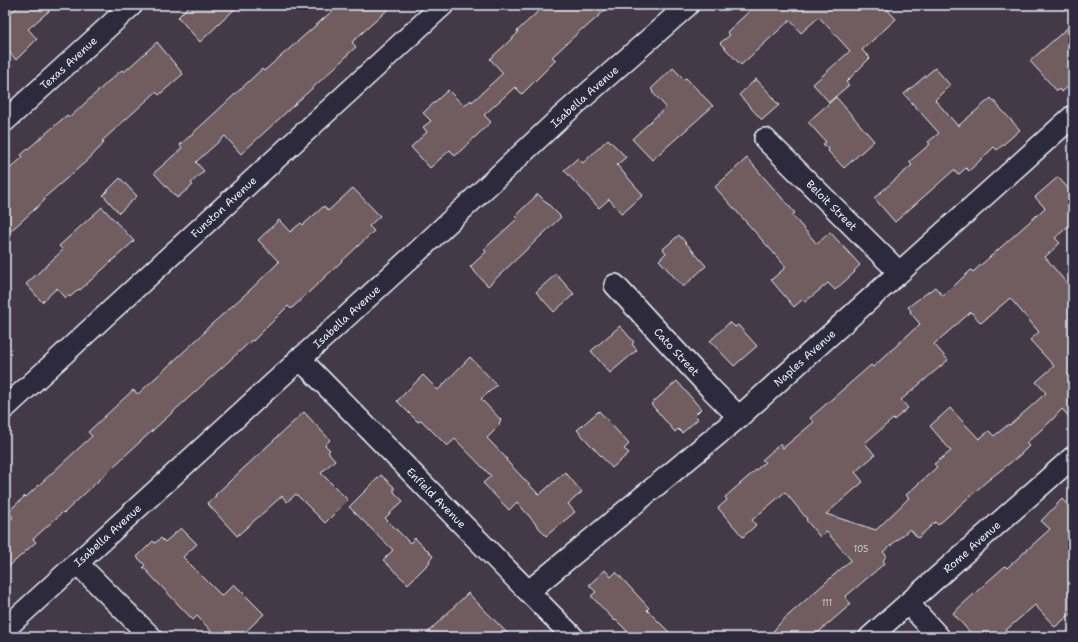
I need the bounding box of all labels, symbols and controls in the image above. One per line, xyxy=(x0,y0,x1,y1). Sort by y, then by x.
street label: Texas Avenue xyxy=(37,33,100,93)
street label: Isabella Avenue xyxy=(547,62,622,131)
street label: Funston Avenue xyxy=(187,173,260,241)
street label: Beloit Street xyxy=(803,177,861,234)
street label: Isabella Avenue xyxy=(310,282,384,351)
street label: Cato Street xyxy=(651,325,703,379)
street label: Naples Avenue xyxy=(770,326,839,390)
street label: Enfield Avenue xyxy=(403,464,469,531)
street label: Isabella Avenue xyxy=(71,500,145,570)
street label: Rome Avenue xyxy=(940,517,1004,576)
house number: 105 xyxy=(853,543,869,555)
house number: 111 xyxy=(822,597,832,609)

